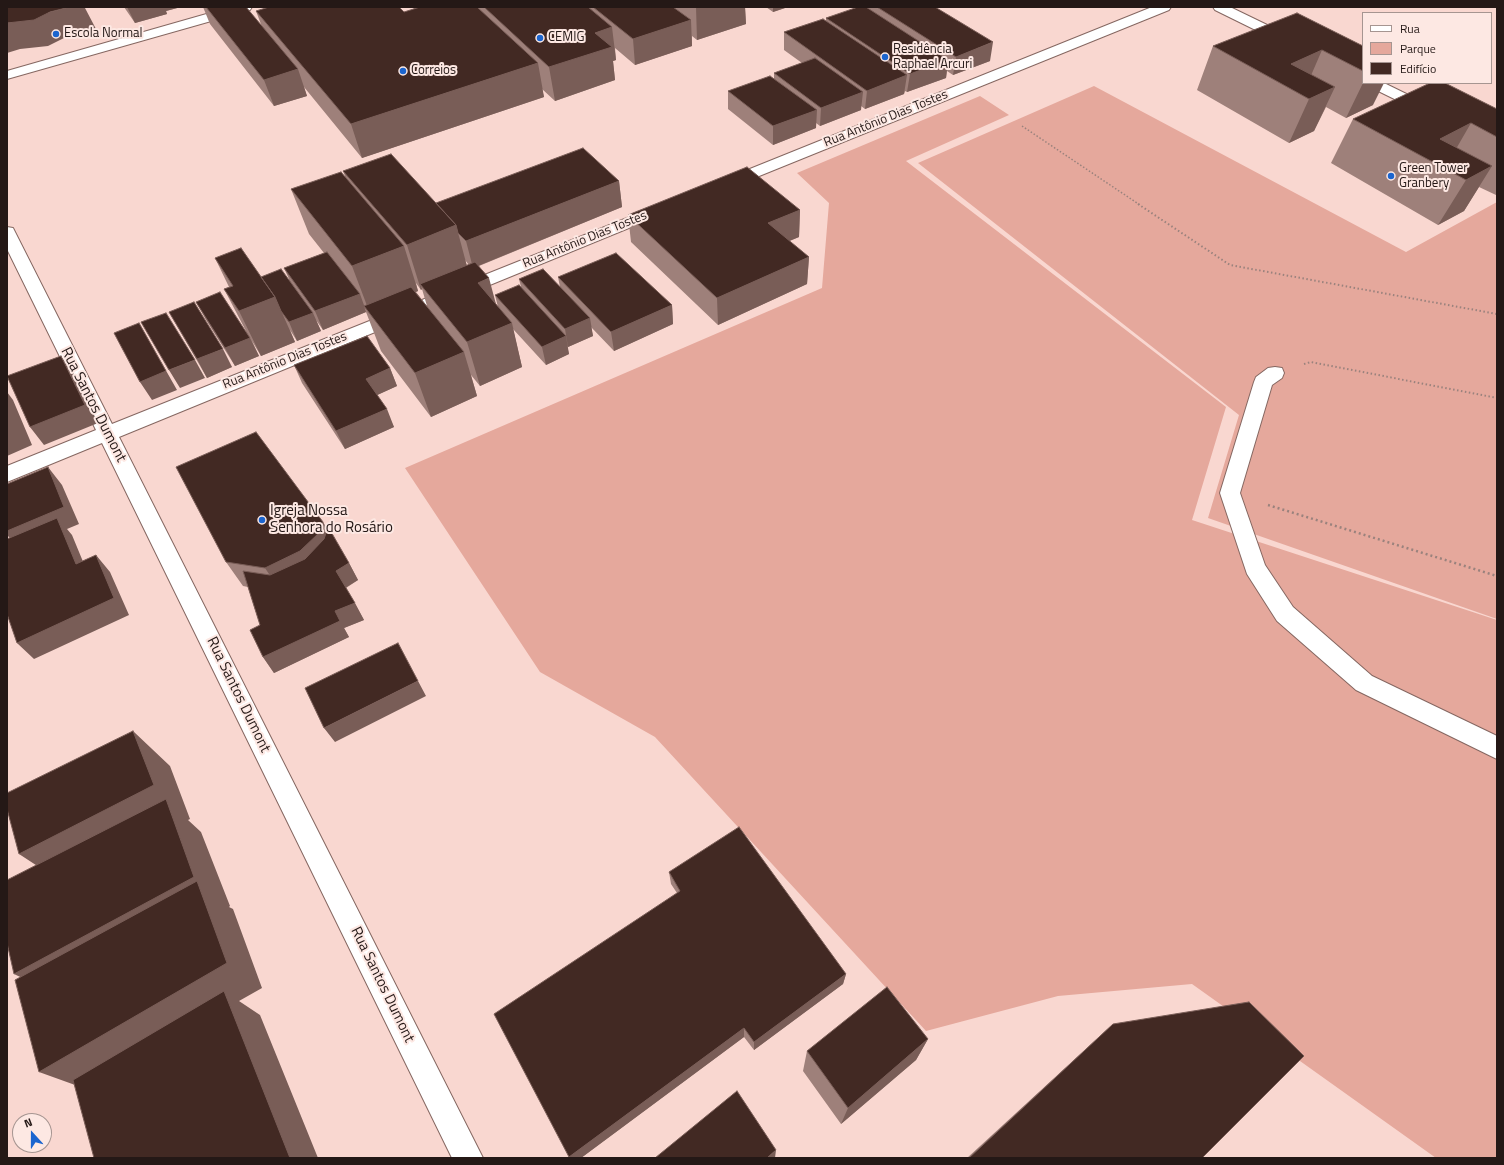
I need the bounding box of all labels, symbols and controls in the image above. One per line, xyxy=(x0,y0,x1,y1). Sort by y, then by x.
legend xyxy=(1362,12,1492,84)
text: Rua xyxy=(1400,19,1420,38)
place label: Escola Normal xyxy=(64,26,143,42)
marker: Escola Normal xyxy=(51,29,61,39)
place label: CEMIG xyxy=(548,30,584,46)
marker: CEMIG xyxy=(535,33,545,43)
text: Parque xyxy=(1400,39,1436,58)
place label: Residência Raphael Arcuri xyxy=(893,42,972,73)
marker: Residência Raphael Arcuri xyxy=(880,52,890,62)
text: Edifício xyxy=(1400,59,1436,78)
place label: Correios xyxy=(411,63,456,79)
marker: Correios xyxy=(398,66,408,76)
street label: Rua Antônio Dias Tostes xyxy=(822,87,950,151)
place label: Green Tower Granbery xyxy=(1399,161,1468,192)
marker: Green Tower Granbery xyxy=(1386,171,1396,181)
street label: Rua Antônio Dias Tostes xyxy=(521,208,649,272)
street label: Rua Antônio Dias Tostes xyxy=(221,329,349,393)
street label: Rua Santos Dumont xyxy=(56,345,130,465)
place label: Igreja Nossa Senhora do Rosário xyxy=(270,502,393,537)
marker: Igreja Nossa Senhora do Rosário xyxy=(257,515,267,525)
street label: Rua Santos Dumont xyxy=(202,634,274,756)
street label: Rua Santos Dumont xyxy=(346,924,418,1046)
north arrow xyxy=(12,1113,52,1153)
text: N xyxy=(22,1114,34,1132)

